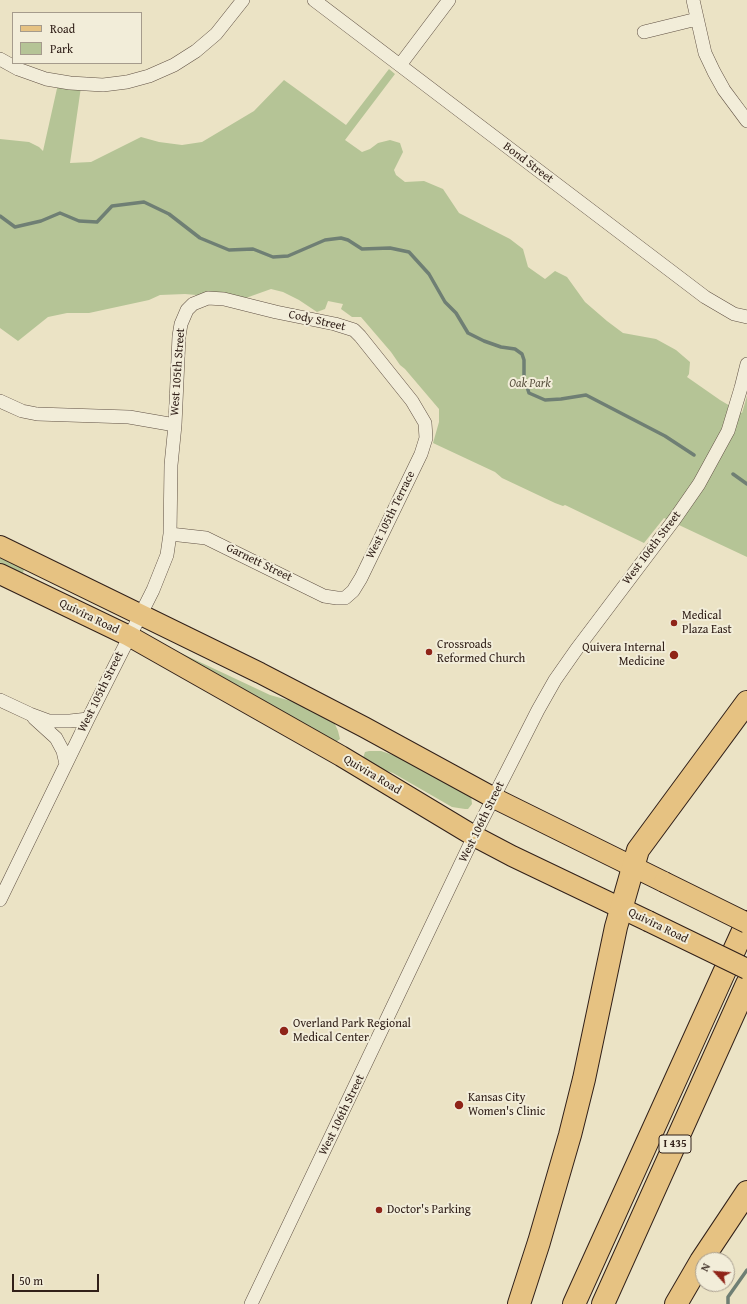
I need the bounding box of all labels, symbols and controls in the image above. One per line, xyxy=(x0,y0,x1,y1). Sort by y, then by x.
legend xyxy=(12,12,142,64)
text: Road xyxy=(50,20,75,37)
text: Park xyxy=(50,40,73,57)
street label: Bond Street xyxy=(500,139,556,187)
street label: Cody Street xyxy=(287,307,347,335)
street label: West 105th Street xyxy=(168,327,188,417)
park label: Oak Park xyxy=(509,377,551,391)
street label: West 105th Terrace xyxy=(363,469,419,561)
street label: West 106th Street xyxy=(620,508,684,588)
street label: Garnett Street xyxy=(224,541,294,585)
street label: Quivira Road xyxy=(57,596,121,638)
place label: Medical Plaza East xyxy=(682,609,732,637)
marker: Medical Plaza East xyxy=(669,618,679,628)
place label: Crossroads Reformed Church xyxy=(437,638,525,666)
place label: Quivera Internal Medicine xyxy=(582,641,665,669)
marker: Crossroads Reformed Church xyxy=(424,647,434,657)
street label: West 105th Street xyxy=(75,649,127,735)
marker: Quivera Internal Medicine xyxy=(668,649,680,661)
street label: Quivira Road xyxy=(341,752,403,798)
street label: West 106th Street xyxy=(456,779,508,865)
street label: Quivira Road xyxy=(626,905,690,947)
place label: Overland Park Regional Medical Center xyxy=(293,1017,411,1045)
marker: Overland Park Regional Medical Center xyxy=(278,1025,290,1037)
street label: West 106th Street xyxy=(316,1072,368,1158)
place label: Kansas City Women's Clinic xyxy=(468,1091,545,1119)
marker: Kansas City Women's Clinic xyxy=(453,1099,465,1111)
road number: I 435 xyxy=(659,1135,691,1153)
place label: Doctor's Parking xyxy=(387,1203,471,1217)
marker: Doctor's Parking xyxy=(374,1205,384,1215)
north arrow xyxy=(695,1252,735,1292)
text: N xyxy=(696,1260,714,1274)
scale bar xyxy=(14,1266,101,1292)
text: 50 m xyxy=(19,1272,43,1289)

